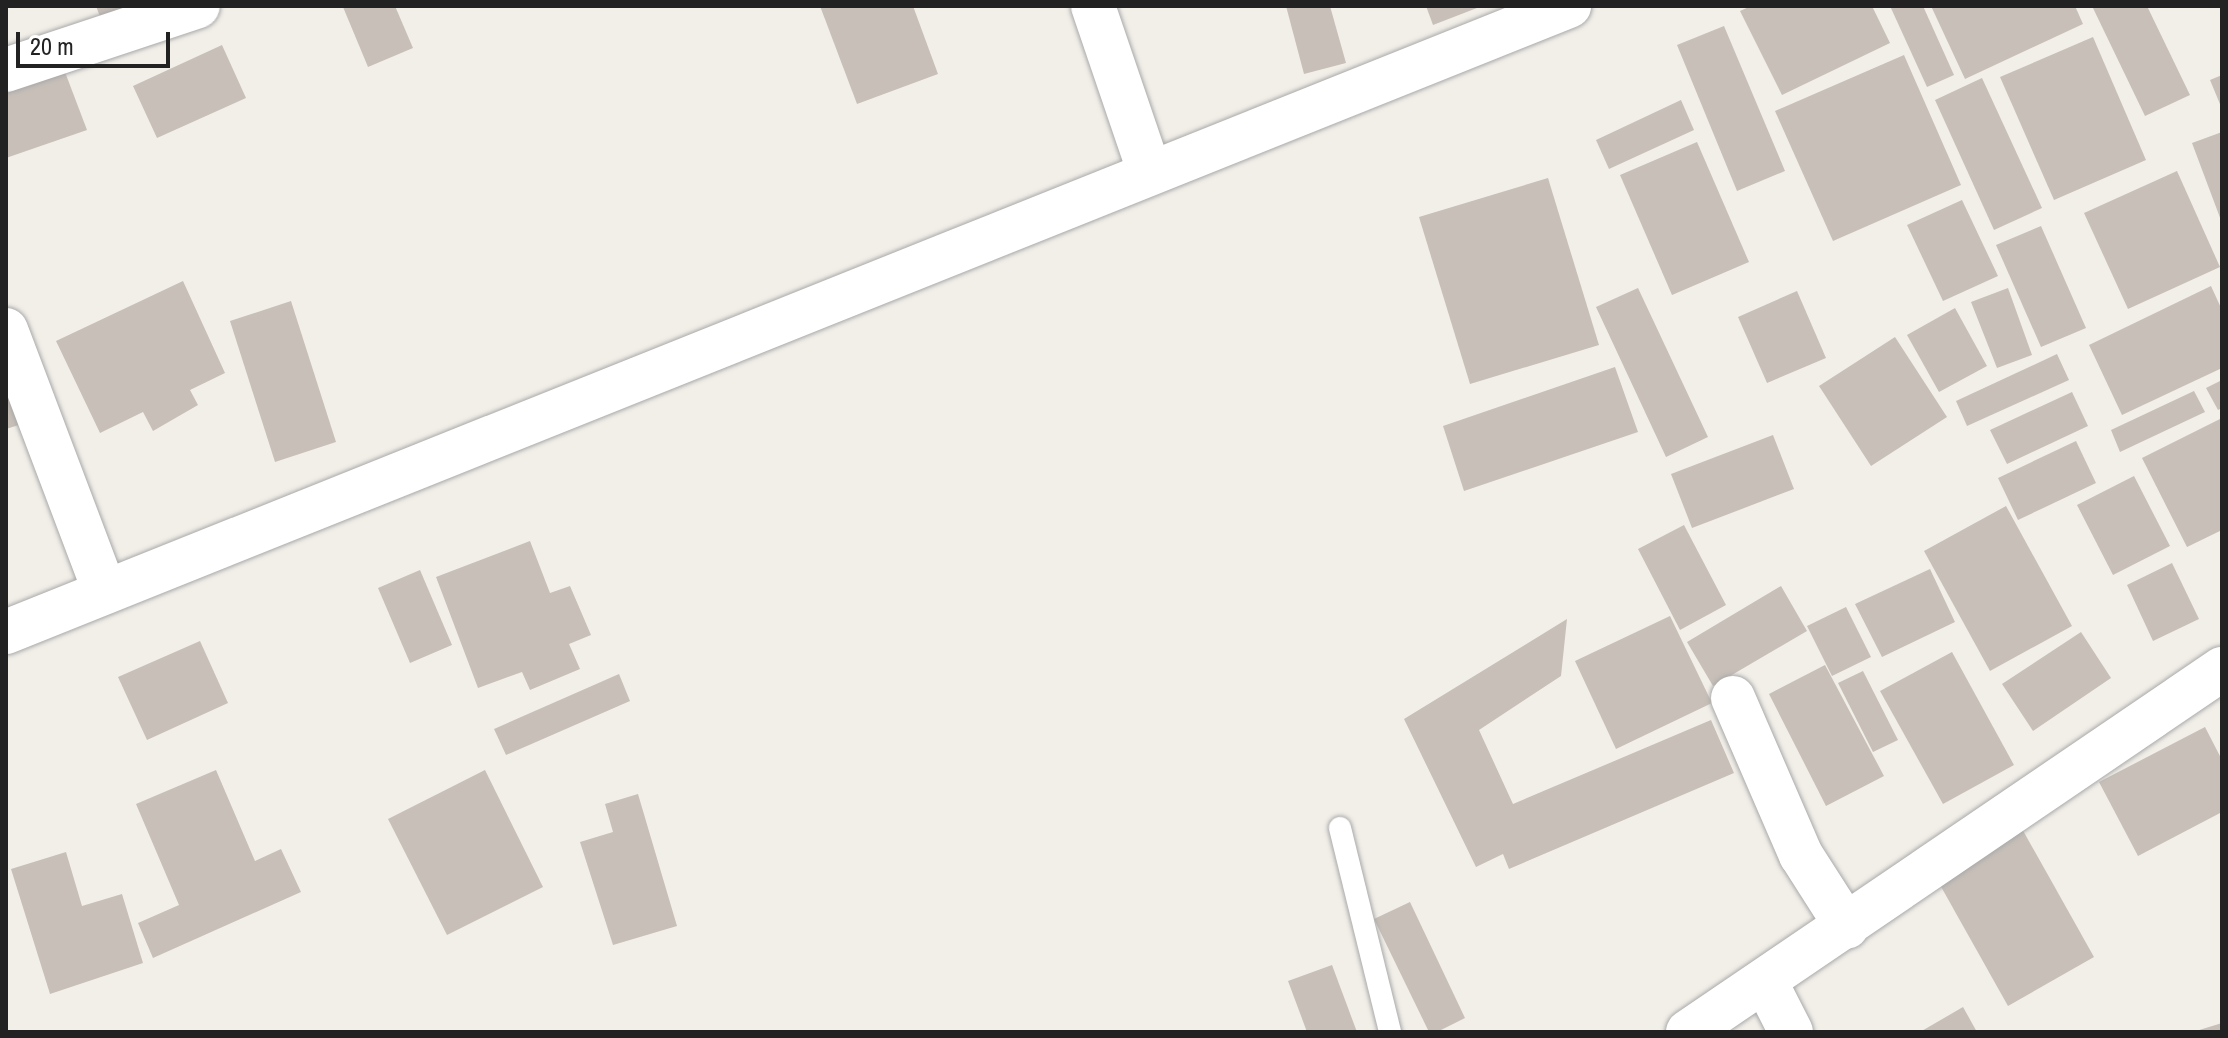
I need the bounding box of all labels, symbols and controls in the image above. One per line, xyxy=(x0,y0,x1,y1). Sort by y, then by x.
scale bar xyxy=(20,16,174,66)
text: 20 m xyxy=(30,30,74,62)

